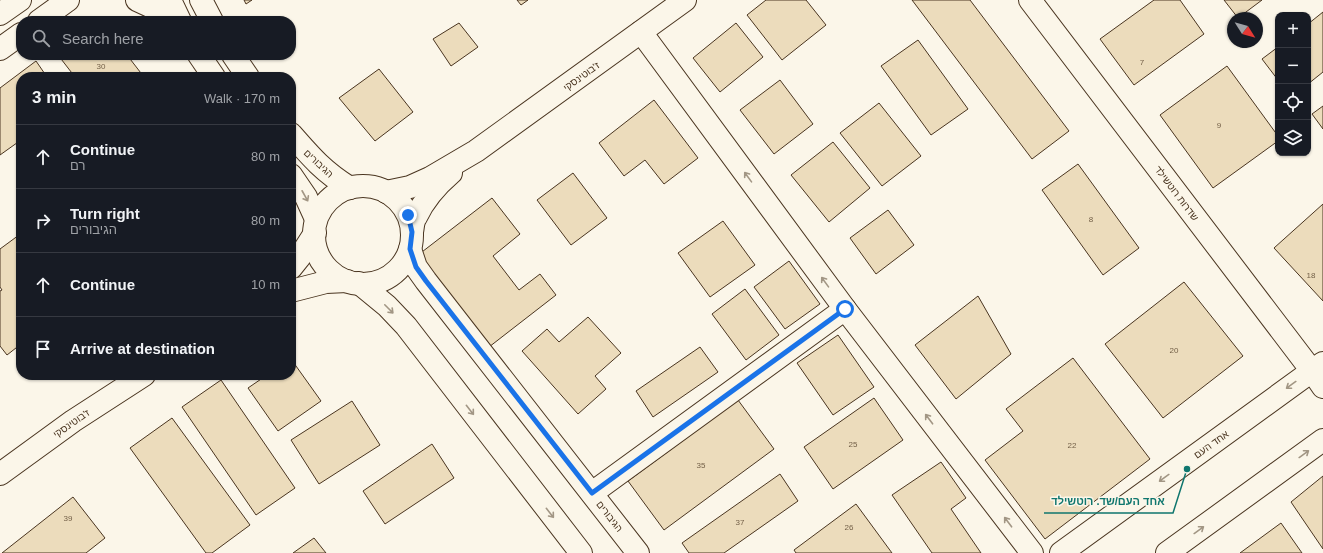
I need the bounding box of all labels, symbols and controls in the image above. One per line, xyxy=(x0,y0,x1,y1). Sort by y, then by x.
north arrow xyxy=(1227,12,1263,48)
map controls xyxy=(1275,12,1311,156)
button: + xyxy=(1275,12,1311,48)
search box xyxy=(16,16,296,60)
icon: search xyxy=(30,27,52,49)
text: Search here xyxy=(62,30,144,47)
button: − xyxy=(1275,48,1311,84)
house number: 7 xyxy=(1140,58,1145,67)
street label: ז'בוטינסקי xyxy=(561,59,602,93)
house number: 30 xyxy=(97,62,106,71)
button: locate xyxy=(1275,84,1311,120)
text: 3 min xyxy=(32,88,76,107)
text: Walk · 170 m xyxy=(204,91,280,106)
button: layers xyxy=(1275,120,1311,156)
house number: 9 xyxy=(1217,121,1222,130)
text: Continue xyxy=(70,141,135,158)
icon: ahead xyxy=(32,146,54,168)
street label: הגיבורים xyxy=(302,147,336,180)
text: 80 m xyxy=(251,149,280,164)
text: רם xyxy=(70,158,85,173)
street label: שדרות רוטשילד xyxy=(1152,164,1201,223)
one-way arrow xyxy=(744,172,752,183)
one-way arrow xyxy=(302,190,309,202)
text: Turn right xyxy=(70,205,140,222)
route end xyxy=(399,206,417,224)
icon: right xyxy=(32,210,54,232)
text: 80 m xyxy=(251,213,280,228)
house number: 8 xyxy=(1089,215,1094,224)
text: הגיבורים xyxy=(70,222,117,237)
house number: 18 xyxy=(1307,271,1316,280)
icon: ahead xyxy=(32,274,54,296)
text: Continue xyxy=(70,276,135,293)
one-way arrow xyxy=(821,276,829,287)
text: 10 m xyxy=(251,277,280,292)
route start xyxy=(836,300,854,318)
one-way arrow xyxy=(384,304,394,314)
icon: arrive xyxy=(32,338,54,360)
text: Arrive at destination xyxy=(70,340,215,357)
house number: 20 xyxy=(1170,346,1179,355)
one-way arrow xyxy=(1286,381,1297,390)
one-way arrow xyxy=(466,404,475,415)
street label: ז'בוטינסקי xyxy=(51,406,92,440)
one-way arrow xyxy=(925,413,933,424)
street label: אחד העם xyxy=(1192,428,1231,461)
house number: 25 xyxy=(849,440,858,449)
house number: 22 xyxy=(1068,441,1077,450)
one-way arrow xyxy=(1299,450,1310,458)
house number: 35 xyxy=(697,461,706,470)
one-way arrow xyxy=(1158,474,1169,483)
callout: אחד העם/שד. רוטשילד xyxy=(1044,490,1173,513)
text: אחד העם/שד. רוטשילד xyxy=(1051,495,1165,507)
street label: הגיבורים xyxy=(594,499,625,534)
one-way arrow xyxy=(546,507,554,518)
house number: 39 xyxy=(64,514,73,523)
one-way arrow xyxy=(1004,517,1012,528)
house number: 37 xyxy=(736,518,745,527)
house number: 26 xyxy=(845,523,854,532)
one-way arrow xyxy=(1193,526,1204,534)

